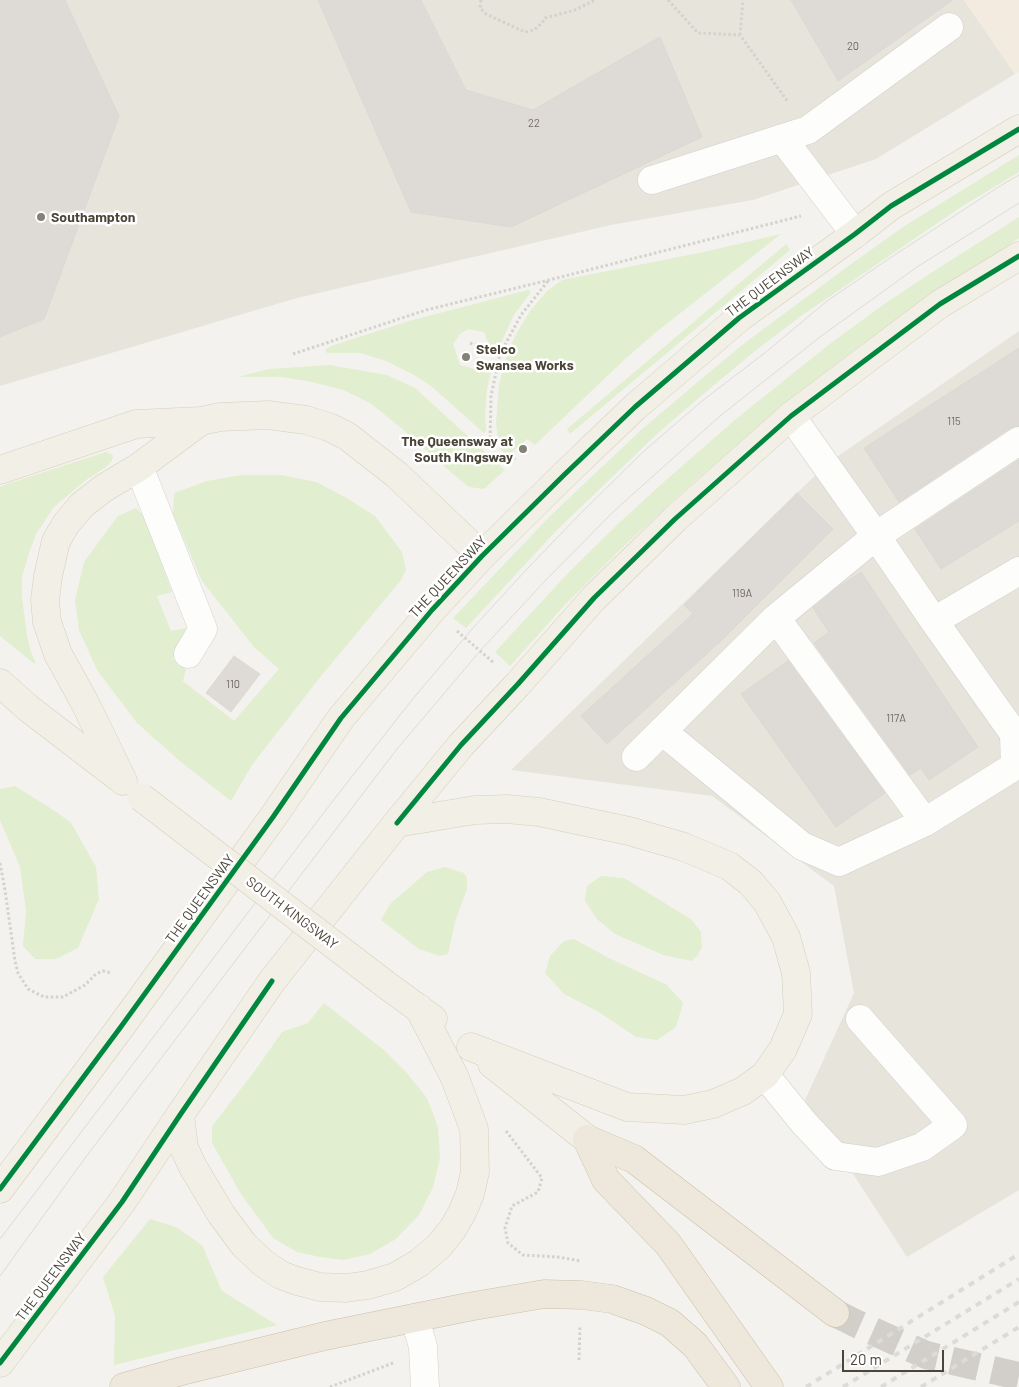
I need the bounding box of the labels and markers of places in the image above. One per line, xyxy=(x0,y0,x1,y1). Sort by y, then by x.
place label: Southampton xyxy=(51,209,135,225)
marker: Southampton xyxy=(35,211,47,223)
place label: Stelco Swansea Works xyxy=(476,341,574,374)
marker: Stelco Swansea Works xyxy=(460,351,472,363)
place label: The Queensway at South Kingsway xyxy=(401,433,513,466)
marker: The Queensway at South Kingsway xyxy=(517,443,529,455)

